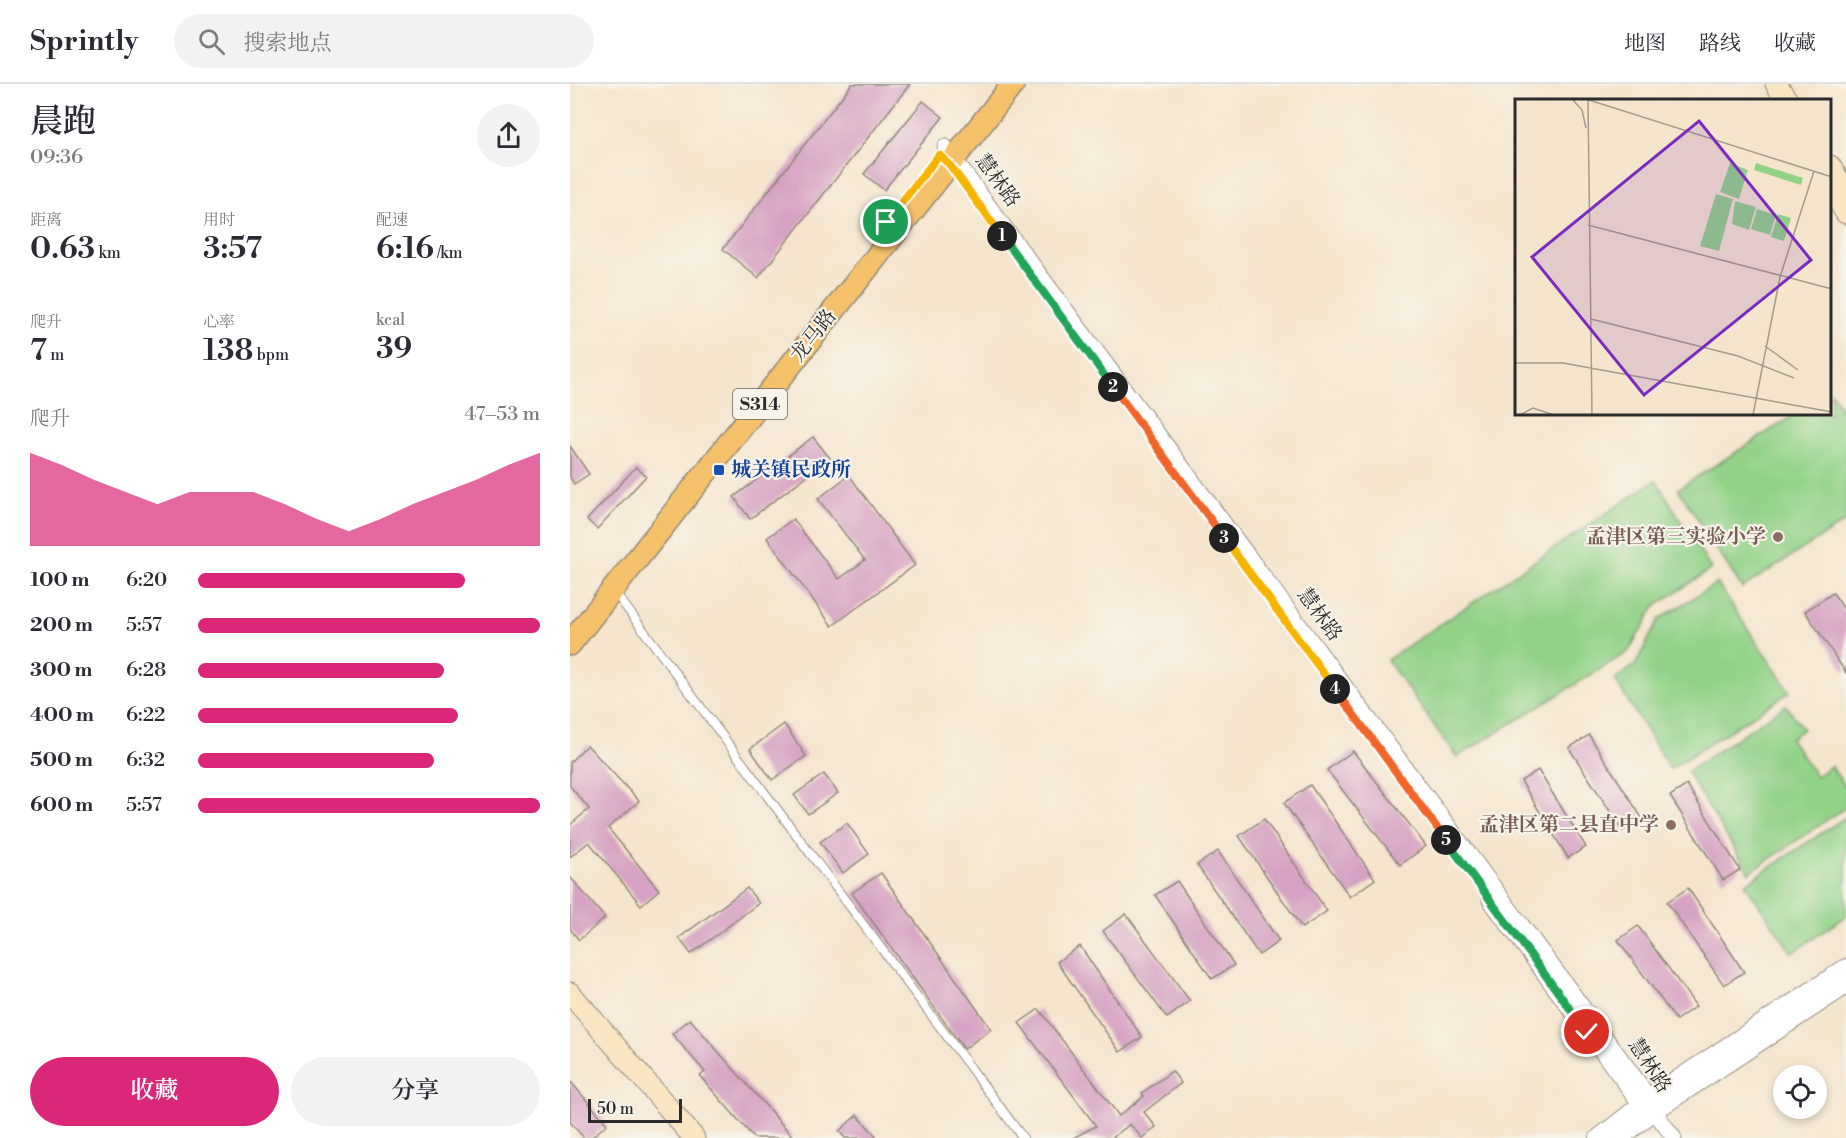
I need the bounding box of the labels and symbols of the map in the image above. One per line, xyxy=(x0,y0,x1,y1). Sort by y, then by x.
inset map xyxy=(1515,99,1831,416)
street label: 慧林路 xyxy=(969,149,1025,213)
pin xyxy=(860,196,911,247)
pin: 1 xyxy=(987,221,1017,251)
street label: 龙马路 xyxy=(786,305,842,367)
pin: 2 xyxy=(1098,372,1128,402)
road number: S314 xyxy=(733,389,787,419)
place label: 城关镇民政所 xyxy=(731,458,851,483)
marker: 城关镇民政所 xyxy=(712,463,726,477)
pin: 3 xyxy=(1209,523,1239,553)
place label: 孟津区第三实验小学 xyxy=(1586,525,1766,550)
marker: 孟津区第三实验小学 xyxy=(1771,530,1785,544)
street label: 慧林路 xyxy=(1291,583,1347,647)
pin: 4 xyxy=(1320,674,1350,704)
place label: 孟津区第二县直中学 xyxy=(1479,813,1659,838)
marker: 孟津区第二县直中学 xyxy=(1664,818,1678,832)
pin: 5 xyxy=(1431,825,1461,855)
pin xyxy=(1561,1006,1612,1057)
street label: 慧林路 xyxy=(1622,1034,1676,1098)
scale bar xyxy=(588,1096,682,1124)

